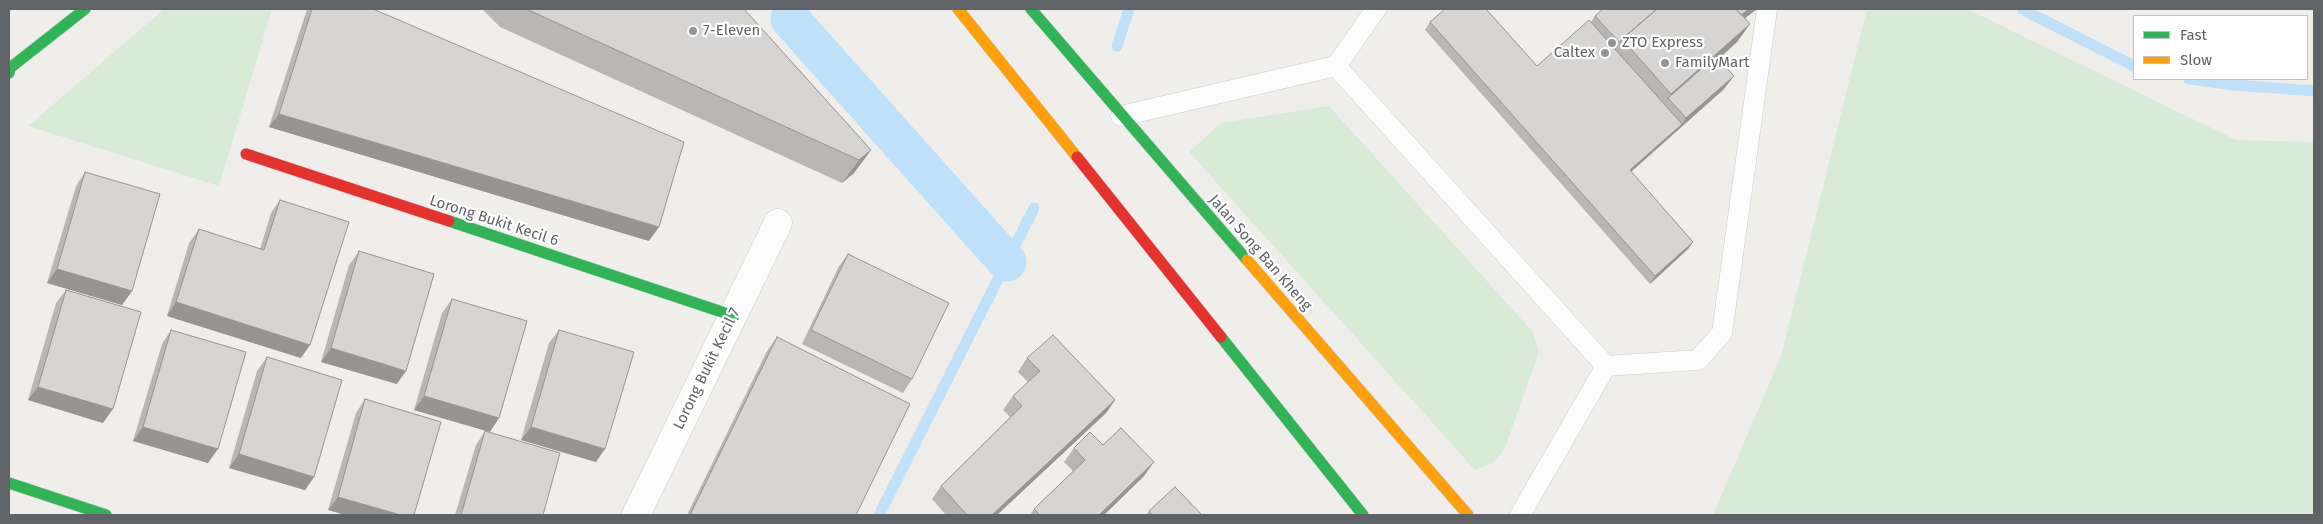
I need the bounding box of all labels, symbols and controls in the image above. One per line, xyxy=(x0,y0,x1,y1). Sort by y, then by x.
legend xyxy=(2133,15,2308,80)
place label: 7-Eleven xyxy=(703,22,760,40)
marker: 7-Eleven xyxy=(687,25,699,37)
text: Fast xyxy=(2180,26,2207,44)
place label: ZTO Express xyxy=(1622,34,1703,52)
marker: ZTO Express xyxy=(1606,37,1618,49)
place label: Caltex xyxy=(1554,44,1595,62)
marker: Caltex xyxy=(1599,47,1611,59)
text: Slow xyxy=(2180,51,2212,69)
place label: FamilyMart xyxy=(1675,54,1749,72)
marker: FamilyMart xyxy=(1659,57,1671,69)
street label: Jalan Song Ban Kheng xyxy=(1205,191,1315,315)
street label: Lorong Bukit Kecil 6 xyxy=(427,192,561,250)
street label: Lorong Bukit Kecil 7 xyxy=(670,305,744,433)

